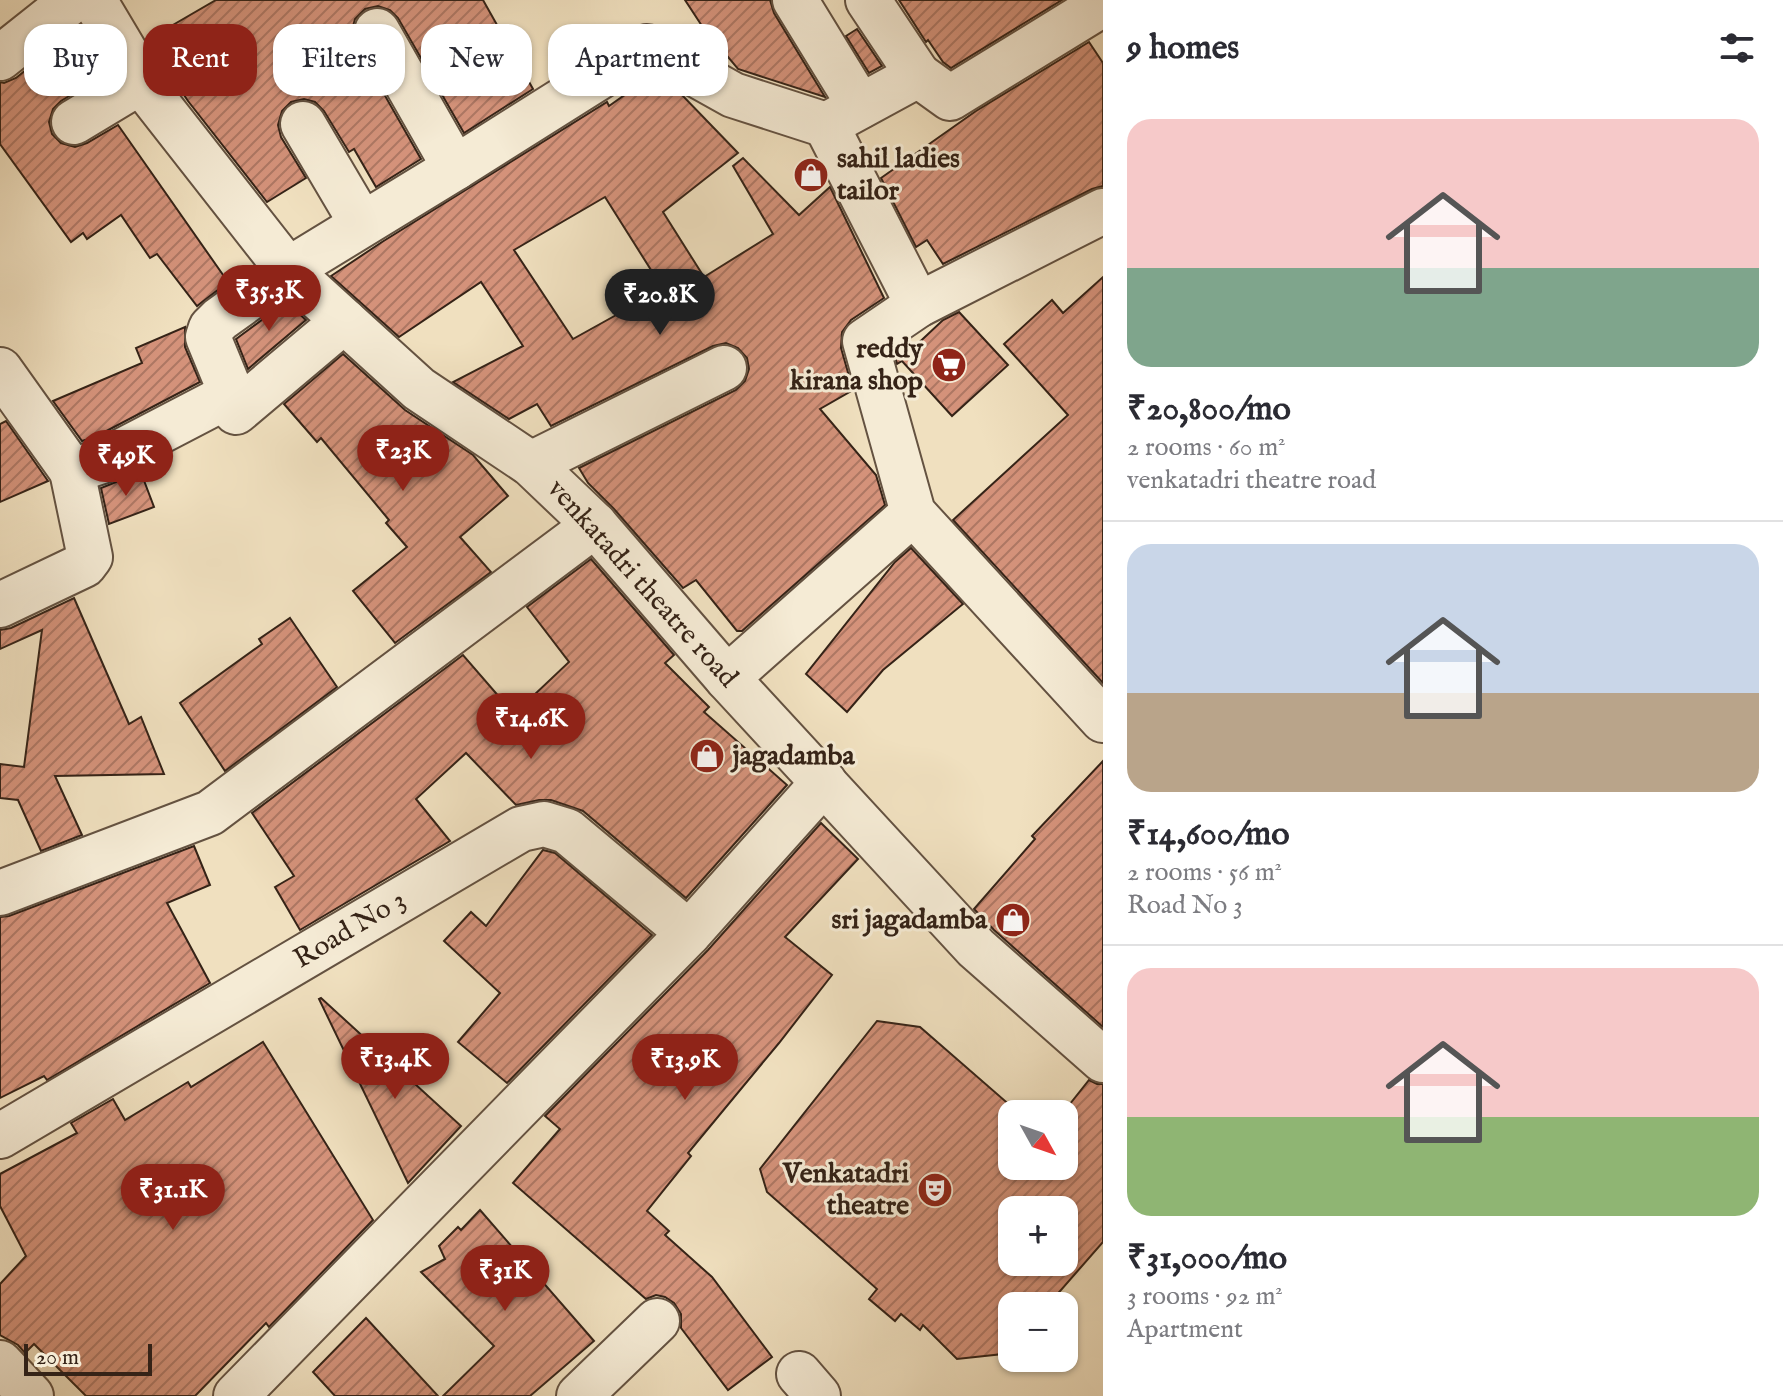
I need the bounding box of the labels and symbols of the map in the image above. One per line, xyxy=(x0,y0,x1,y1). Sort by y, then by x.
place label: sahil ladies tailor xyxy=(837,142,960,209)
shop icon: sahil ladies tailor xyxy=(792,156,830,194)
pin: ₹35.3K xyxy=(204,265,334,333)
pin: ₹20.8K xyxy=(595,269,725,337)
place label: reddy kirana shop xyxy=(789,332,924,399)
supermarket icon: reddy kirana shop xyxy=(930,346,968,384)
pin: ₹23K xyxy=(356,425,450,493)
pin: ₹49K xyxy=(79,430,173,498)
street label: venkatadri theatre road xyxy=(539,473,745,695)
pin: ₹14.6K xyxy=(466,693,596,761)
shop icon: jagadamba xyxy=(688,737,726,775)
place label: jagadamba xyxy=(730,739,856,774)
street label: Road No 3 xyxy=(288,883,412,977)
shop icon: sri jagadamba xyxy=(994,901,1032,939)
place label: sri jagadamba xyxy=(832,903,988,938)
pin: ₹13.4K xyxy=(330,1033,460,1101)
pin: ₹13.9K xyxy=(620,1034,750,1102)
north arrow xyxy=(998,1100,1078,1180)
place label: Venkatadri theatre xyxy=(782,1157,910,1224)
pin: ₹31.1K xyxy=(108,1164,238,1232)
theatre icon: Venkatadri theatre xyxy=(916,1171,954,1209)
pin: ₹31K xyxy=(458,1245,552,1313)
scale bar xyxy=(24,1340,152,1376)

